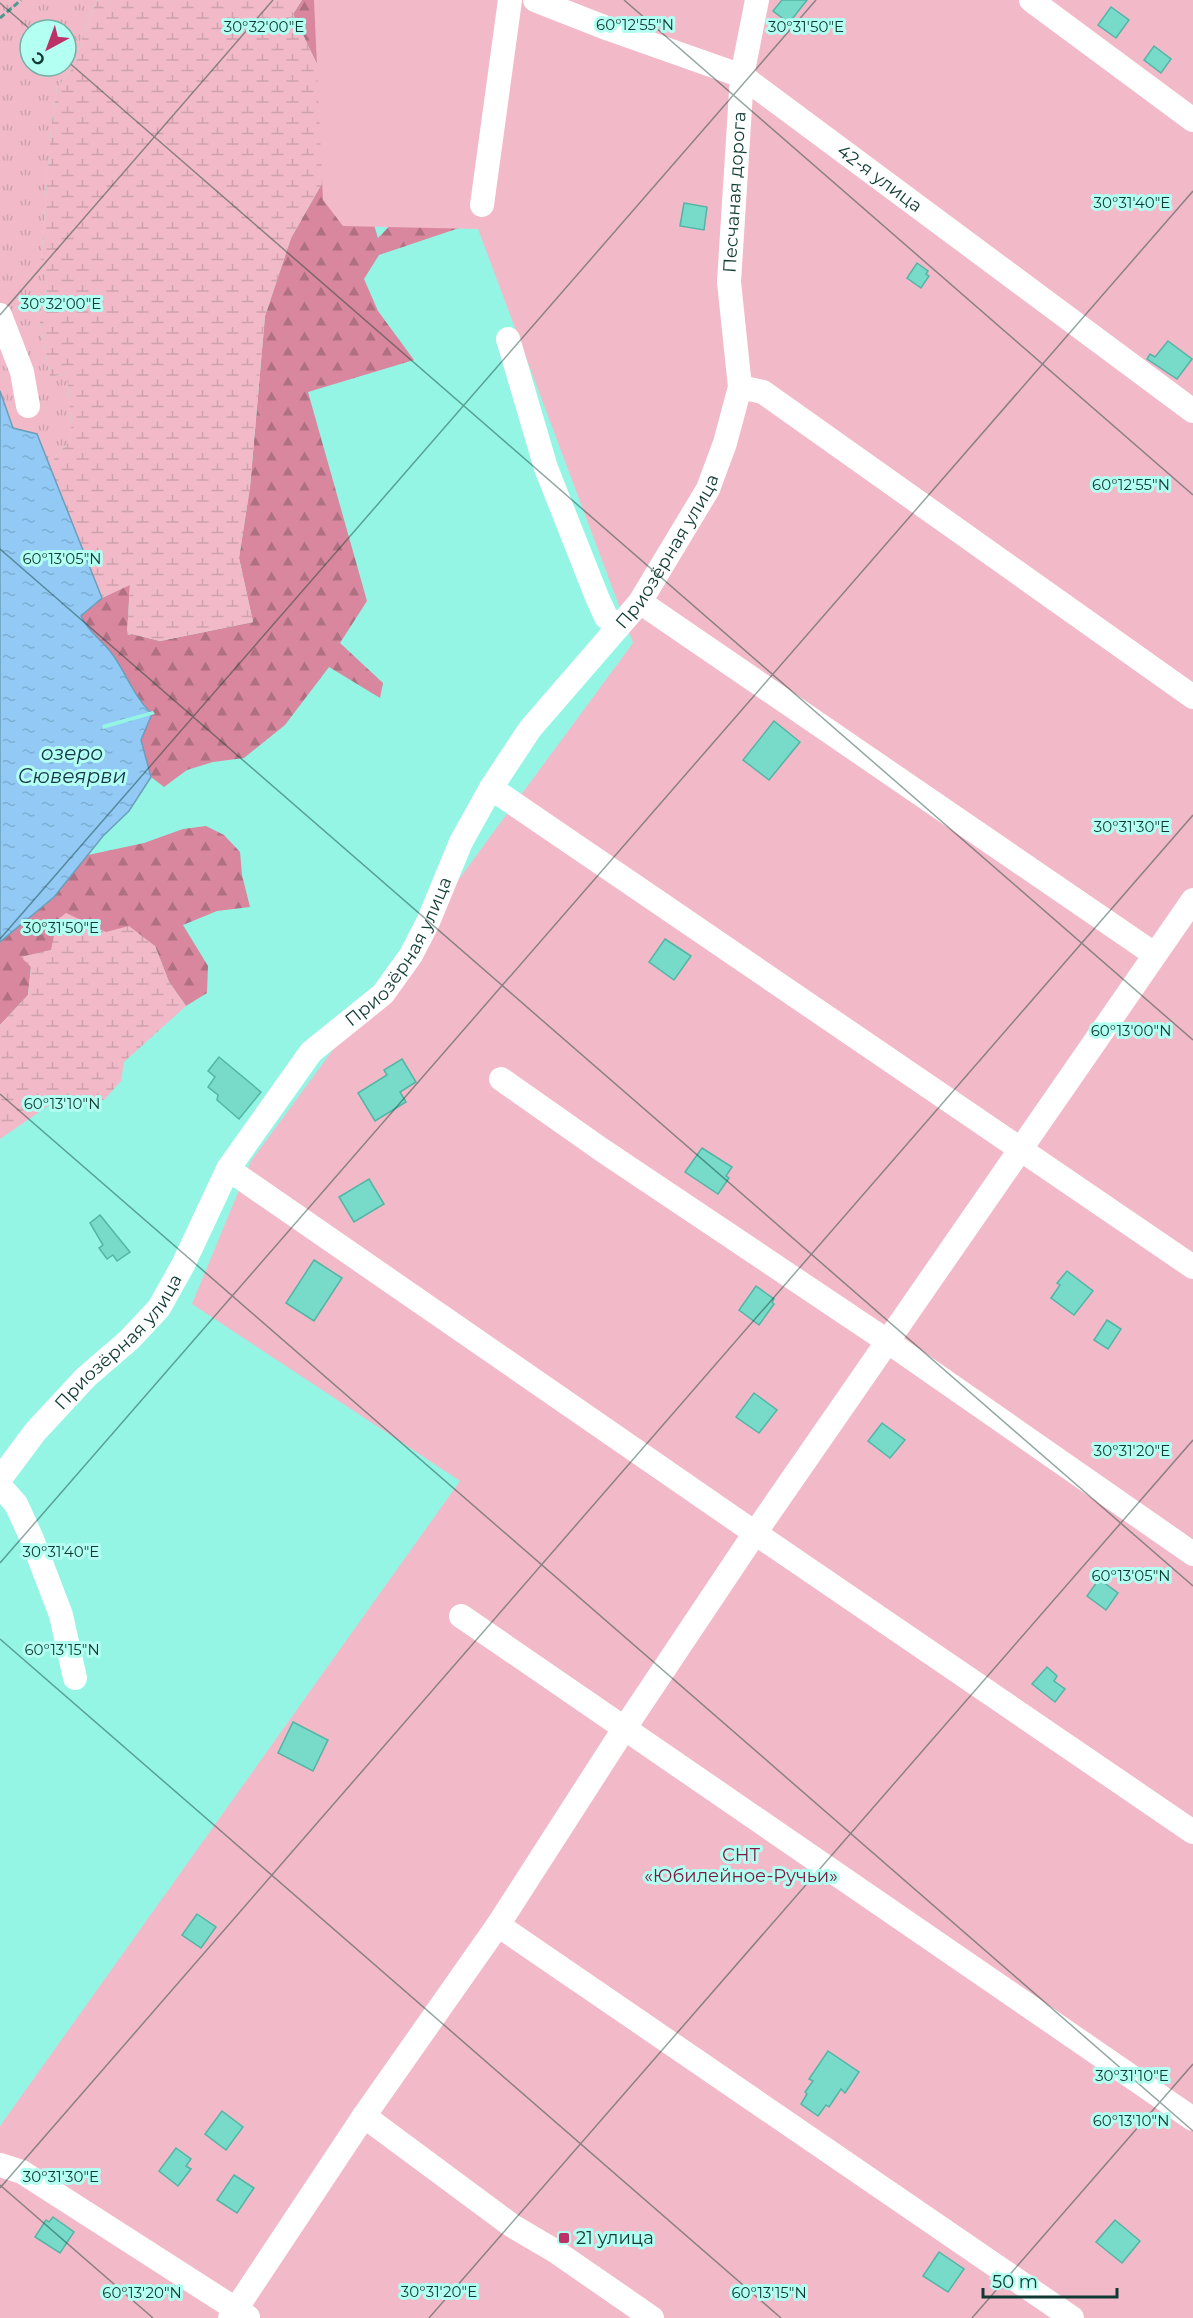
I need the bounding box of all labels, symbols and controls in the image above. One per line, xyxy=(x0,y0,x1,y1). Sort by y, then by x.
text: 60°12'55"N xyxy=(596,15,674,34)
text: 30°32'00"E xyxy=(224,17,304,36)
text: 30°31'50"E xyxy=(768,17,844,36)
north arrow xyxy=(18,18,78,78)
text: С xyxy=(28,48,49,70)
street label: Песчаная дорога xyxy=(719,111,751,274)
street label: 42-я улица xyxy=(833,140,926,217)
text: 30°31'40"E xyxy=(1094,193,1170,212)
text: 30°32'00"E xyxy=(21,294,101,313)
street label: Приозёрная улица xyxy=(611,471,723,633)
text: 60°12'55"N xyxy=(1092,475,1170,494)
text: 60°13'05"N xyxy=(22,549,102,568)
water label: озеро Сювеярви xyxy=(18,741,126,788)
text: 30°31'30"E xyxy=(1094,817,1170,836)
street label: Приозёрная улица xyxy=(340,874,456,1031)
text: 30°31'50"E xyxy=(23,918,99,937)
text: 60°13'00"N xyxy=(1091,1021,1171,1040)
text: 60°13'10"N xyxy=(24,1094,100,1113)
street label: Приозёрная улица xyxy=(50,1270,187,1415)
text: 30°31'20"E xyxy=(1094,1441,1170,1460)
text: 30°31'40"E xyxy=(23,1542,99,1561)
text: 60°13'05"N xyxy=(1091,1566,1171,1585)
text: 60°13'15"N xyxy=(24,1640,100,1659)
park label: СНТ «Юбилейное-Ручьи» xyxy=(644,1844,838,1887)
text: 30°31'10"E xyxy=(1095,2066,1169,2085)
text: 60°13'10"N xyxy=(1093,2111,1169,2130)
text: 30°31'30"E xyxy=(23,2167,99,2186)
place label: 21 улица xyxy=(576,2227,654,2249)
marker: 21 улица xyxy=(557,2231,571,2245)
scale bar xyxy=(983,2261,1116,2299)
text: 50 m xyxy=(992,2271,1038,2293)
text: 30°31'20"E xyxy=(401,2282,477,2301)
text: 60°13'20"N xyxy=(102,2283,182,2302)
text: 60°13'15"N xyxy=(731,2283,807,2302)

